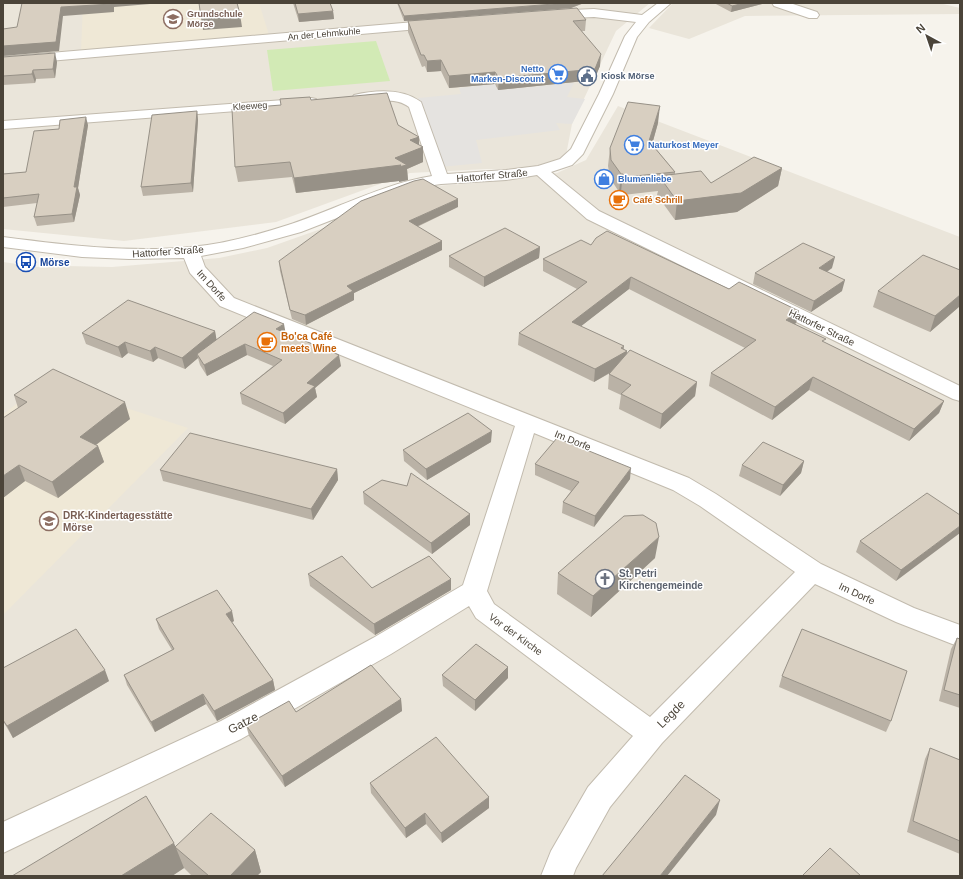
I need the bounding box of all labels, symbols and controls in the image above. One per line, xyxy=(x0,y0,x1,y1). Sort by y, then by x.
school or university icon: Grundschule Mörse xyxy=(162,8,184,30)
place label: Grundschule Mörse xyxy=(187,9,243,29)
north arrow xyxy=(907,16,947,56)
text: N xyxy=(914,21,928,35)
street label: An der Lehmkuhle xyxy=(287,26,361,42)
supermarket icon: Netto Marken-Discount xyxy=(547,63,569,85)
place label: Netto Marken-Discount xyxy=(471,64,544,84)
public building icon: Kiosk Mörse xyxy=(576,65,598,87)
place label: Kiosk Mörse xyxy=(601,71,655,81)
street label: Kleeweg xyxy=(232,100,268,112)
supermarket icon: Naturkost Meyer xyxy=(623,134,645,156)
place label: Naturkost Meyer xyxy=(648,140,719,150)
street label: Hattorfer Straße xyxy=(456,167,529,184)
shop icon: Blumenliebe xyxy=(593,168,615,190)
place label: Blumenliebe xyxy=(618,174,672,184)
cafe icon: Café Schrill xyxy=(608,189,630,211)
place label: Café Schrill xyxy=(633,195,683,205)
street label: Hattorfer Straße xyxy=(132,243,205,259)
bus stop icon: Mörse xyxy=(15,251,37,273)
place label: Mörse xyxy=(40,257,70,268)
street label: Im Dorfe xyxy=(195,267,229,304)
street label: Hattorfer Straße xyxy=(787,307,857,348)
cafe icon: Bo'ca Café meets Wine xyxy=(256,331,278,353)
place label: Bo'ca Café meets Wine xyxy=(281,331,337,354)
street label: Im Dorfe xyxy=(553,428,593,453)
school or university icon: DRK-Kindertagesstätte Mörse xyxy=(38,510,60,532)
place label: DRK-Kindertagesstätte Mörse xyxy=(63,510,173,533)
church icon: St. Petri Kirchengemeinde xyxy=(594,568,616,590)
place label: St. Petri Kirchengemeinde xyxy=(619,568,703,591)
street label: Im Dorfe xyxy=(837,580,877,607)
street label: Vor der Kirche xyxy=(487,611,545,658)
street label: Legde xyxy=(654,697,688,731)
street label: Gatze xyxy=(226,709,261,737)

